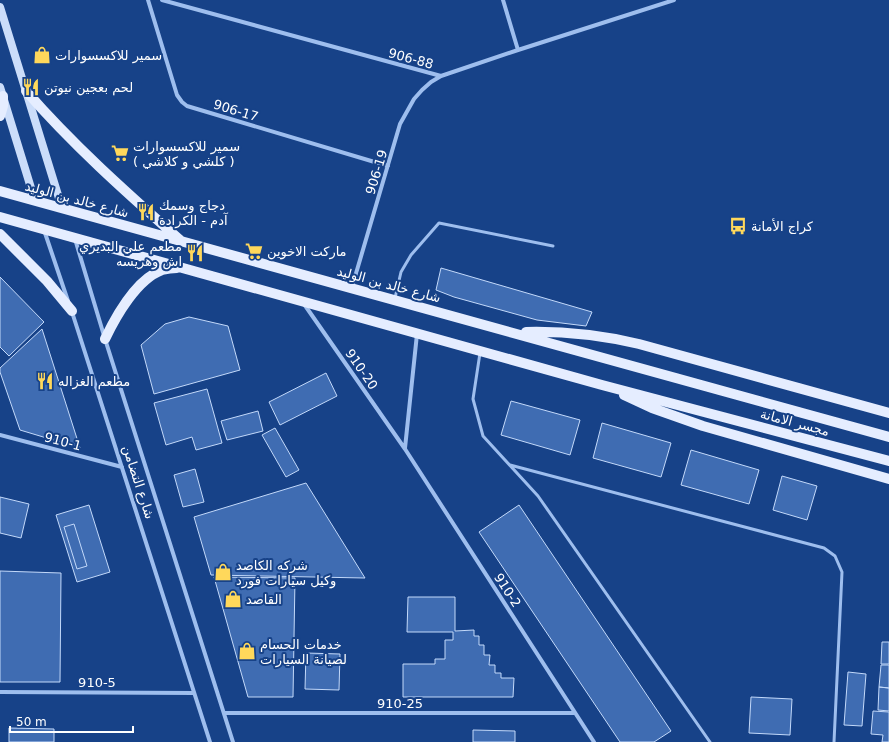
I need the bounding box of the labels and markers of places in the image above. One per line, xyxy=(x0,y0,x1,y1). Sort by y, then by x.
shop icon: سمير للاكسسوارات xyxy=(32,45,52,65)
place label: سمير للاكسسوارات xyxy=(55,48,162,64)
restaurant icon: لحم بعجين نيوتن xyxy=(21,77,41,97)
place label: لحم بعجين نيوتن xyxy=(44,80,133,96)
place label: سمير للاكسسوارات ( كلشي و كلاشي ) xyxy=(133,139,240,170)
supermarket icon: سمير للاكسسوارات ( كلشي و كلاشي ) xyxy=(110,143,130,163)
place label: دجاج وسمك آدم - الكرادة xyxy=(159,198,229,229)
restaurant icon: دجاج وسمك آدم - الكرادة xyxy=(136,202,156,222)
bus stop icon: كراج الأمانة xyxy=(728,216,748,236)
place label: كراج الأمانة xyxy=(751,218,814,235)
place label: مطعم علي البديري اش وهريسه xyxy=(79,239,182,270)
supermarket icon: ماركت الاخوين xyxy=(244,241,264,261)
restaurant icon: مطعم علي البديري اش وهريسه xyxy=(185,243,205,263)
place label: ماركت الاخوين xyxy=(267,244,347,260)
restaurant icon: مطعم الغزاله xyxy=(35,371,55,391)
place label: مطعم الغزاله xyxy=(58,374,130,390)
place label: شركه الكاصد وكيل سيارات فورد xyxy=(236,558,336,589)
shop icon: شركه الكاصد وكيل سيارات فورد xyxy=(213,562,233,582)
shop icon: القاصد xyxy=(223,589,243,609)
place label: القاصد xyxy=(246,592,282,607)
place label: خدمات الحسام لصيانة السيارات xyxy=(260,637,347,668)
shop icon: خدمات الحسام لصيانة السيارات xyxy=(237,641,257,661)

